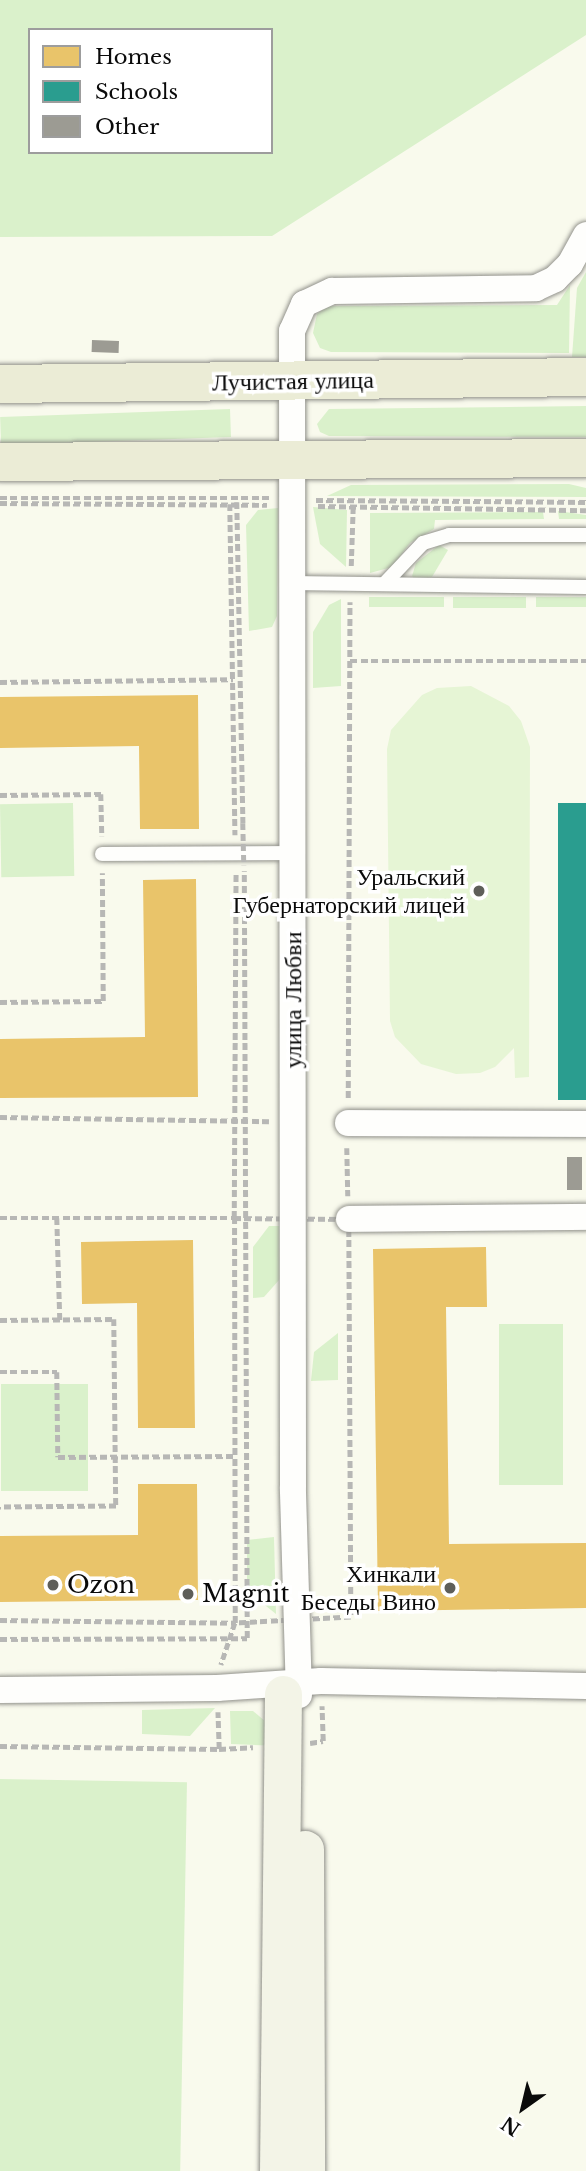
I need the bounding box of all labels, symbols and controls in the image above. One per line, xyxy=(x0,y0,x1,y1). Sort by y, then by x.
legend xyxy=(28,28,273,154)
text: Homes xyxy=(95,44,172,70)
text: Schools xyxy=(95,79,178,105)
text: Other xyxy=(95,114,159,140)
street label: Лучистая улица xyxy=(212,365,374,397)
place label: Уральский Губернаторский лицей xyxy=(233,863,465,919)
marker: Уральский Губернаторский лицей xyxy=(471,883,487,899)
street label: улица Любви xyxy=(279,932,307,1068)
place label: Хинкали Беседы Вино xyxy=(301,1560,436,1616)
place label: Ozon xyxy=(67,1571,135,1599)
marker: Ozon xyxy=(45,1577,61,1593)
place label: Magnit xyxy=(202,1580,290,1608)
marker: Хинкали Беседы Вино xyxy=(442,1580,458,1596)
marker: Magnit xyxy=(180,1586,196,1602)
north arrow xyxy=(488,2073,558,2143)
text: N xyxy=(497,2111,525,2140)

